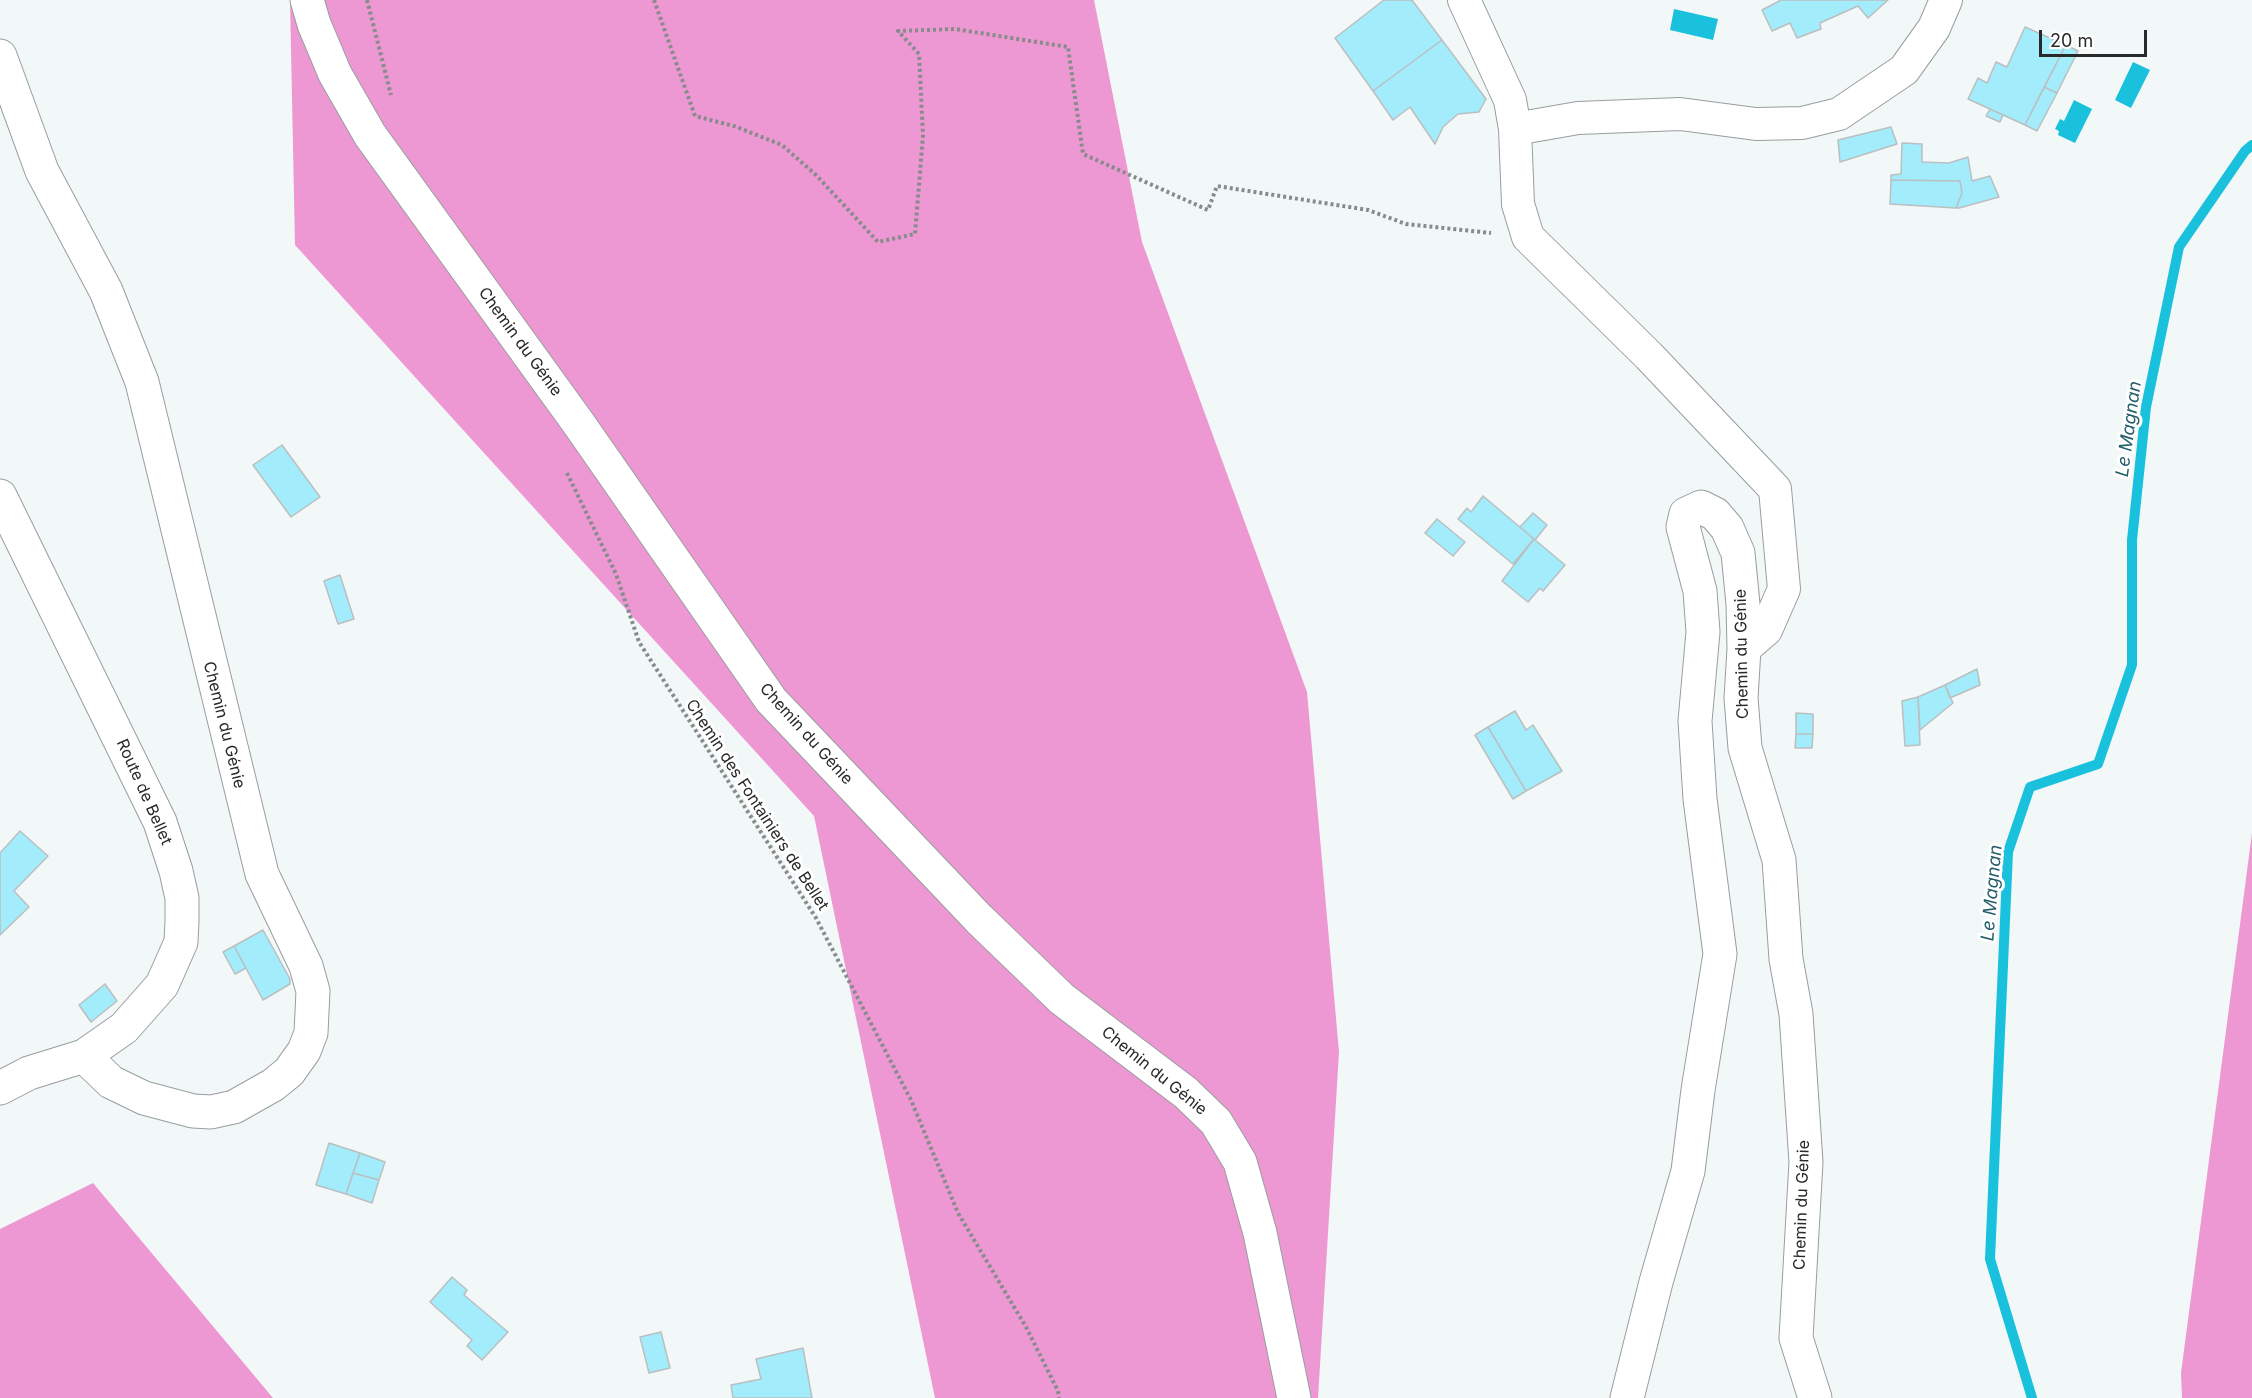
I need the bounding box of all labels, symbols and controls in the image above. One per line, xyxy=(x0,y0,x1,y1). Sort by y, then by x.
scale bar xyxy=(2042,18,2150,56)
text: 20 m xyxy=(2050,30,2093,51)
street label: Chemin du Génie xyxy=(474,284,566,400)
water label: Le Magnan xyxy=(2112,380,2146,478)
street label: Chemin du Génie xyxy=(1731,589,1753,719)
street label: Chemin du Génie xyxy=(199,660,249,790)
street label: Chemin du Génie xyxy=(755,679,857,789)
street label: Chemin des Fontainiers de Bellet xyxy=(681,696,833,914)
street label: Route de Bellet xyxy=(112,736,176,848)
water label: Le Magnan xyxy=(1977,844,2007,942)
street label: Chemin du Génie xyxy=(1097,1023,1211,1119)
street label: Chemin du Génie xyxy=(1790,1140,1814,1270)

